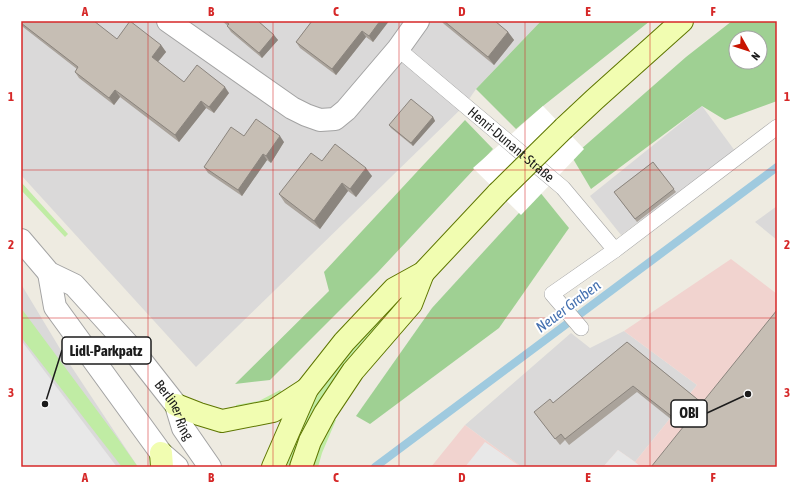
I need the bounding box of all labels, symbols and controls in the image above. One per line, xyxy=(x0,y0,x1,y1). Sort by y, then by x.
text: A xyxy=(81,4,89,19)
text: B xyxy=(208,4,215,19)
text: C xyxy=(333,4,339,19)
text: D xyxy=(458,4,466,19)
text: E xyxy=(585,4,591,19)
text: F xyxy=(710,4,716,19)
north arrow xyxy=(728,30,768,70)
text: N xyxy=(749,50,762,63)
text: 1 xyxy=(8,89,14,104)
text: 1 xyxy=(784,89,790,104)
street label: Henri-Dunant-Straße xyxy=(465,104,558,185)
text: 2 xyxy=(8,237,14,252)
text: 2 xyxy=(784,237,790,252)
water label: Neuer Graben xyxy=(532,276,604,336)
callout: Lidl-Parkpatz xyxy=(62,337,151,364)
text: Lidl-Parkpatz xyxy=(70,342,143,359)
street label: Berliner Ring xyxy=(151,377,197,443)
text: 3 xyxy=(8,385,14,400)
text: 3 xyxy=(784,385,790,400)
callout: OBI xyxy=(671,400,707,427)
text: OBI xyxy=(679,404,699,421)
text: A xyxy=(81,470,89,485)
text: B xyxy=(208,470,215,485)
text: C xyxy=(333,470,339,485)
text: D xyxy=(458,470,466,485)
text: E xyxy=(585,470,591,485)
text: F xyxy=(710,470,716,485)

